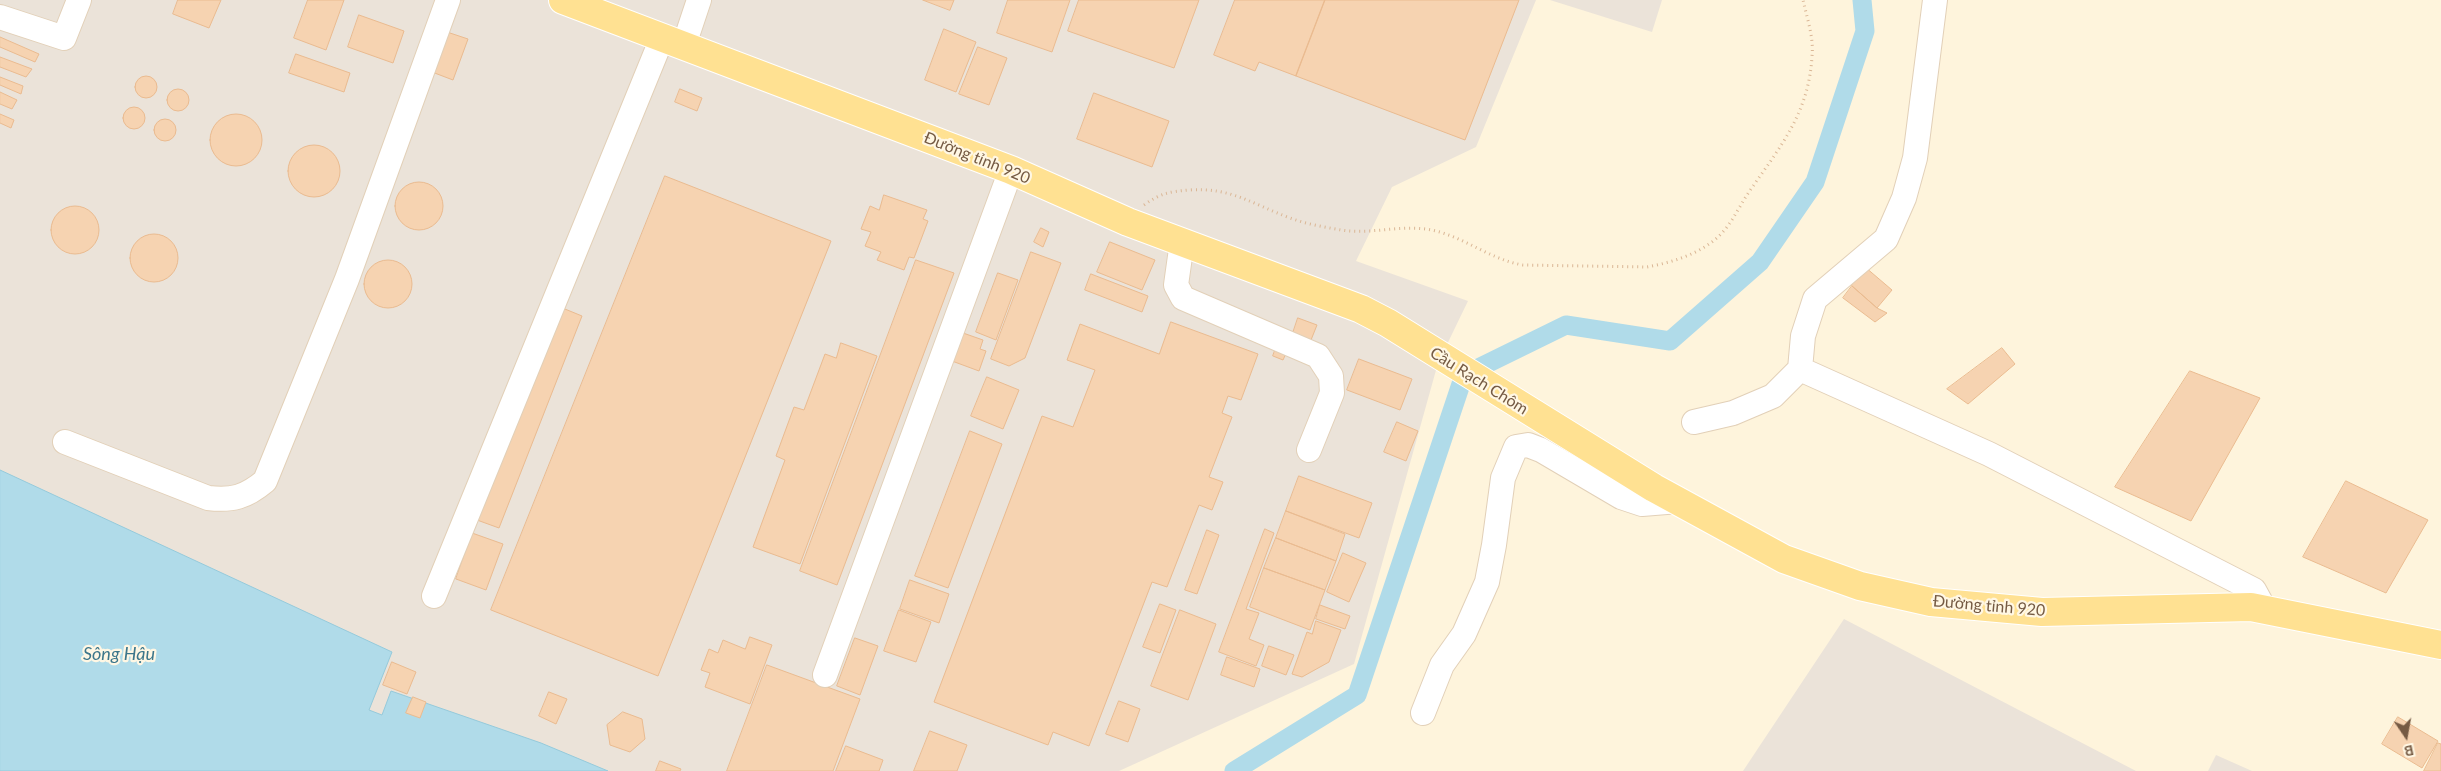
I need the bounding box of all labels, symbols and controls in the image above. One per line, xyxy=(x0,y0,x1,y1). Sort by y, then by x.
street label: Đường tỉnh 920 xyxy=(921,128,1033,188)
street label: Cầu Rạch Chôm xyxy=(1426,343,1532,419)
street label: Đường tỉnh 920 xyxy=(1932,592,2046,620)
water label: Sông Hậu xyxy=(83,643,155,665)
north arrow xyxy=(2381,711,2431,761)
text: B xyxy=(2403,742,2416,760)

